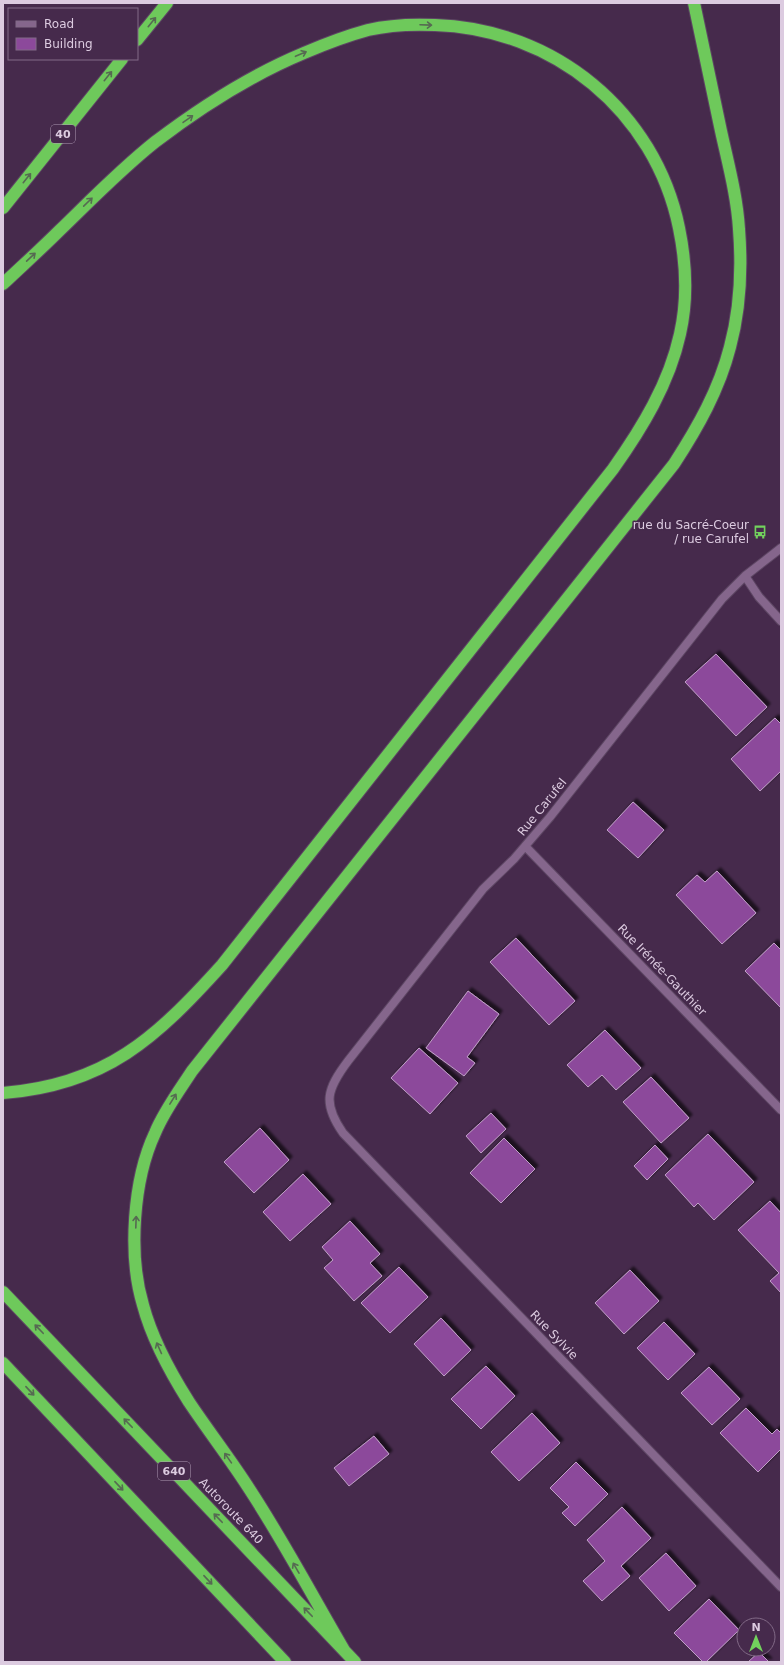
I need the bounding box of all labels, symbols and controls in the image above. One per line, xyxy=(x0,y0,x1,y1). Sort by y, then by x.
legend xyxy=(8,8,138,60)
one-way arrow xyxy=(148,16,156,27)
text: Road xyxy=(44,17,74,31)
one-way arrow xyxy=(419,21,432,28)
text: Building xyxy=(44,37,93,51)
one-way arrow xyxy=(294,50,306,58)
one-way arrow xyxy=(104,71,113,81)
one-way arrow xyxy=(183,115,194,123)
road number: 40 xyxy=(51,125,75,143)
one-way arrow xyxy=(23,172,32,183)
one-way arrow xyxy=(83,197,93,206)
one-way arrow xyxy=(26,252,36,262)
place label: rue du Sacré-Coeur / rue Carufel xyxy=(633,518,749,546)
bus stop icon: rue du Sacré-Coeur / rue Carufel xyxy=(752,524,768,540)
street label: Rue Carufel xyxy=(515,775,569,839)
street label: Rue Irénée-Gauthier xyxy=(615,921,709,1019)
one-way arrow xyxy=(170,1093,178,1105)
one-way arrow xyxy=(132,1216,139,1229)
street label: Rue Sylvie xyxy=(527,1308,581,1362)
one-way arrow xyxy=(34,1324,44,1334)
one-way arrow xyxy=(155,1342,162,1354)
one-way arrow xyxy=(25,1386,35,1396)
one-way arrow xyxy=(124,1418,133,1428)
one-way arrow xyxy=(224,1453,232,1464)
road number: 640 xyxy=(158,1462,190,1480)
street label: Autoroute 640 xyxy=(196,1475,266,1547)
one-way arrow xyxy=(114,1481,124,1491)
one-way arrow xyxy=(214,1513,223,1523)
one-way arrow xyxy=(292,1562,300,1574)
one-way arrow xyxy=(203,1575,213,1585)
one-way arrow xyxy=(303,1607,312,1617)
north arrow xyxy=(736,1617,776,1657)
text: N xyxy=(751,1621,761,1634)

